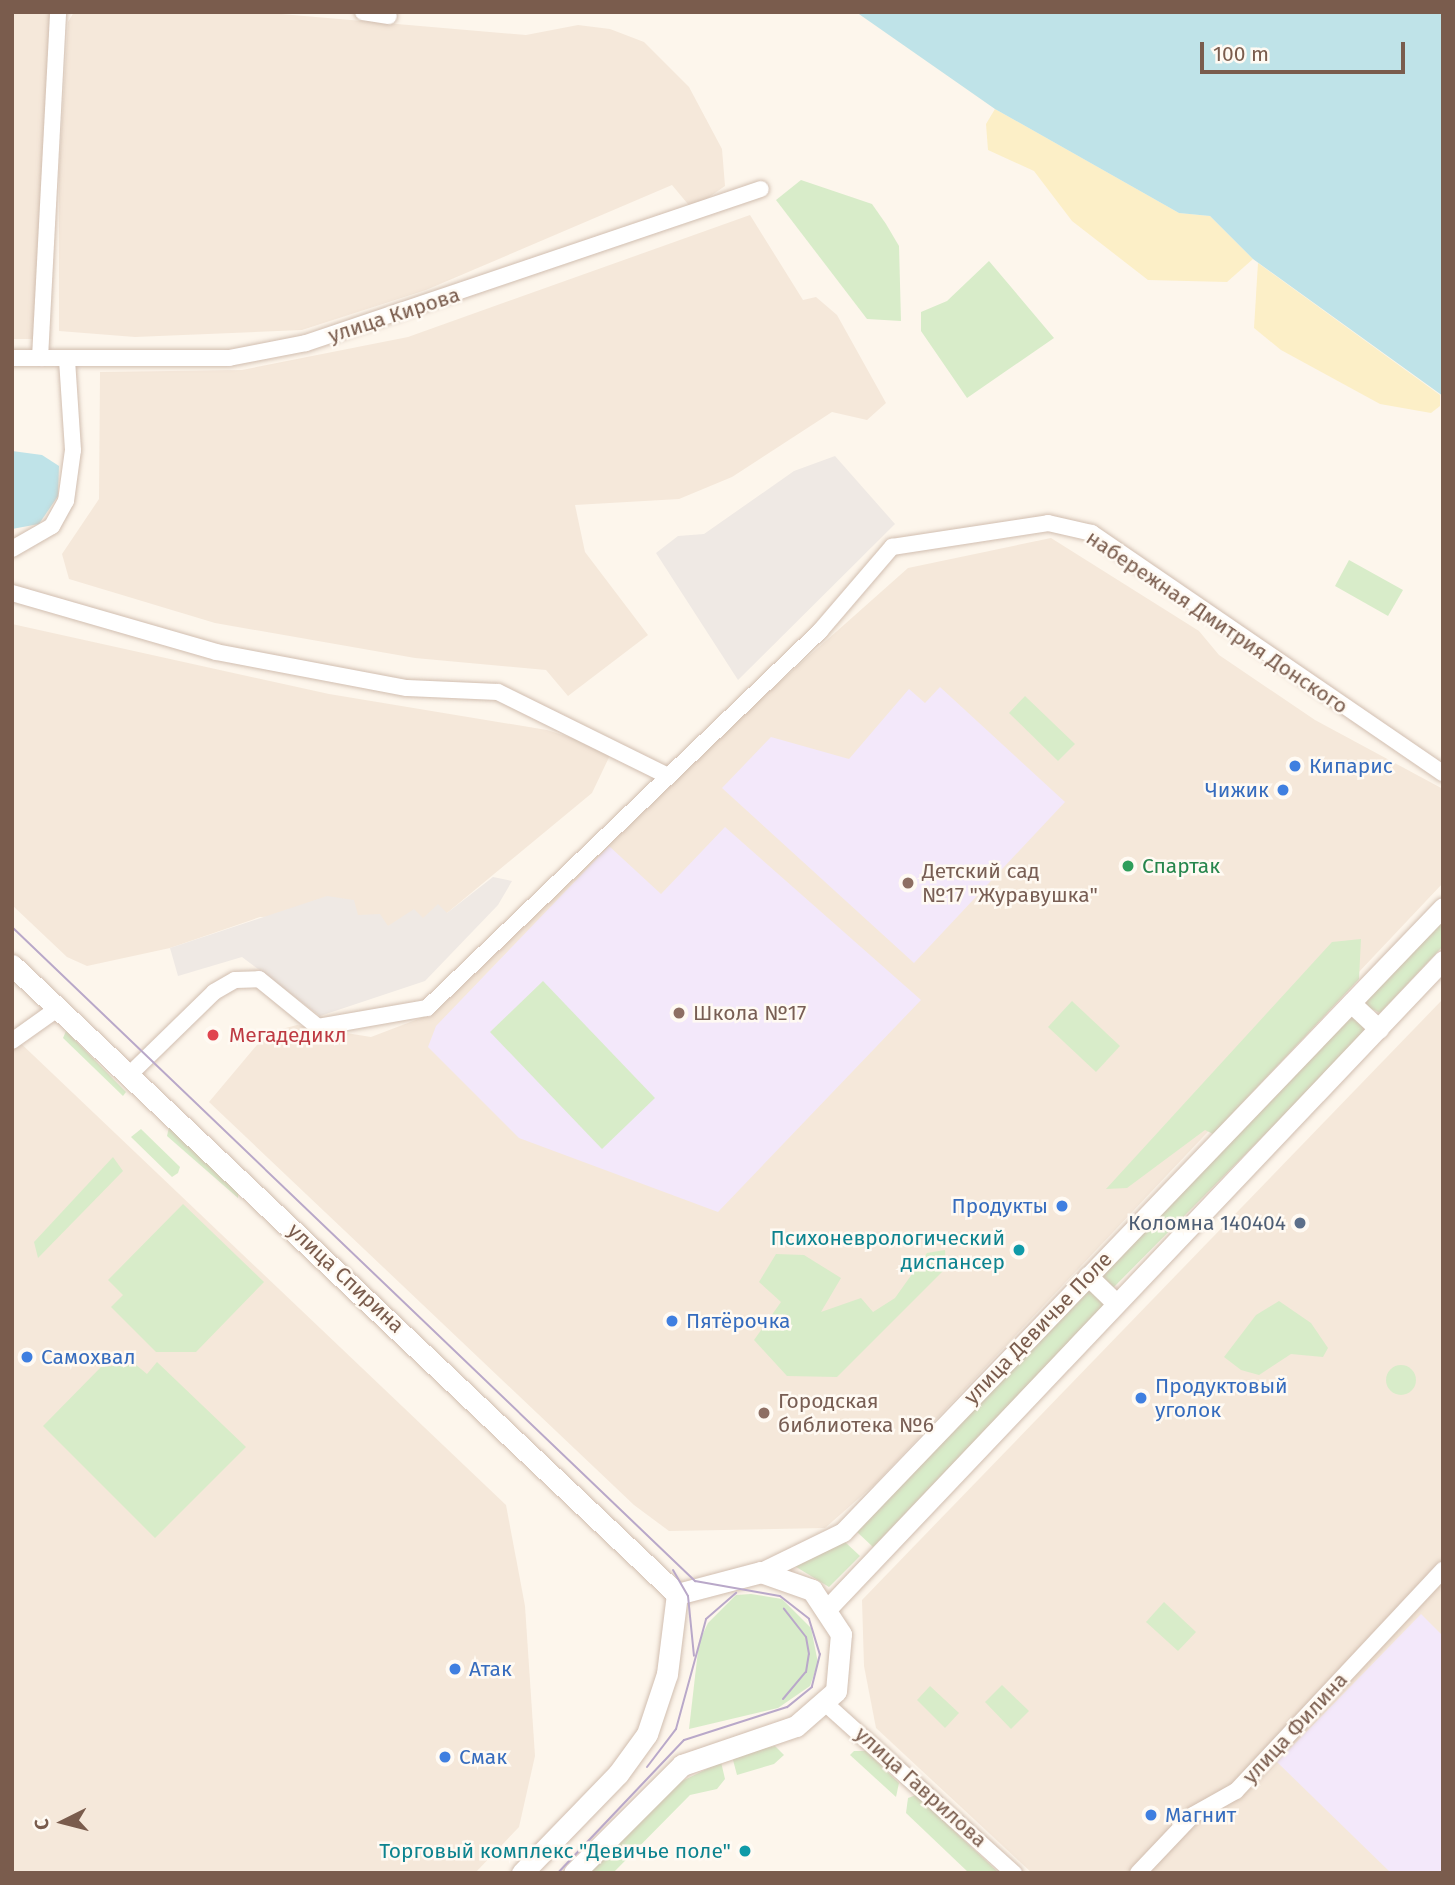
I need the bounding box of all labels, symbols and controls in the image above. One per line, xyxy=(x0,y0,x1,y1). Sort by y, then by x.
scale bar xyxy=(1203,28,1408,72)
text: 100 m xyxy=(1213,41,1269,67)
street label: улица Кирова xyxy=(325,282,463,348)
street label: набережная Дмитрия Донского xyxy=(1081,525,1353,719)
place label: Кипарис xyxy=(1309,753,1393,779)
marker: Кипарис xyxy=(1287,758,1303,774)
place label: Чижик xyxy=(1205,777,1269,803)
marker: Чижик xyxy=(1275,782,1291,798)
place label: Спартак xyxy=(1142,853,1220,879)
place label: Детский сад №17 "Журавушка" xyxy=(922,858,1098,908)
marker: Спартак xyxy=(1120,858,1136,874)
marker: Детский сад №17 "Журавушка" xyxy=(900,875,916,891)
place label: Школа №17 xyxy=(693,1000,806,1026)
marker: Школа №17 xyxy=(671,1005,687,1021)
place label: Мегадедикл xyxy=(229,1022,347,1048)
marker: Мегадедикл xyxy=(203,1025,223,1045)
place label: Продукты xyxy=(951,1193,1048,1219)
marker: Продукты xyxy=(1054,1198,1070,1214)
place label: Коломна 140404 xyxy=(1128,1210,1286,1236)
marker: Коломна 140404 xyxy=(1292,1215,1308,1231)
street label: улица Спирина xyxy=(283,1218,409,1338)
place label: Психоневрологический диспансер xyxy=(771,1225,1005,1275)
marker: Психоневрологический диспансер xyxy=(1011,1242,1027,1258)
street label: улица Девичье Поле xyxy=(959,1247,1117,1409)
place label: Пятёрочка xyxy=(686,1308,790,1334)
marker: Пятёрочка xyxy=(664,1313,680,1329)
place label: Самохвал xyxy=(41,1344,135,1370)
marker: Самохвал xyxy=(19,1349,35,1365)
place label: Продуктовый уголок xyxy=(1155,1373,1288,1423)
place label: Городская библиотека №6 xyxy=(778,1388,934,1438)
marker: Продуктовый уголок xyxy=(1133,1390,1149,1406)
marker: Городская библиотека №6 xyxy=(756,1405,772,1421)
place label: Атак xyxy=(469,1656,512,1682)
marker: Атак xyxy=(447,1661,463,1677)
street label: улица Филина xyxy=(1237,1667,1353,1789)
street label: улица Гаврилова xyxy=(850,1721,992,1853)
place label: Смак xyxy=(459,1744,507,1770)
marker: Смак xyxy=(437,1749,453,1765)
north arrow xyxy=(28,1787,98,1857)
place label: Магнит xyxy=(1165,1802,1236,1828)
marker: Магнит xyxy=(1143,1807,1159,1823)
text: С xyxy=(30,1818,54,1831)
place label: Торговый комплекс "Девичье поле" xyxy=(379,1838,731,1864)
marker: Торговый комплекс "Девичье поле" xyxy=(737,1843,753,1859)

